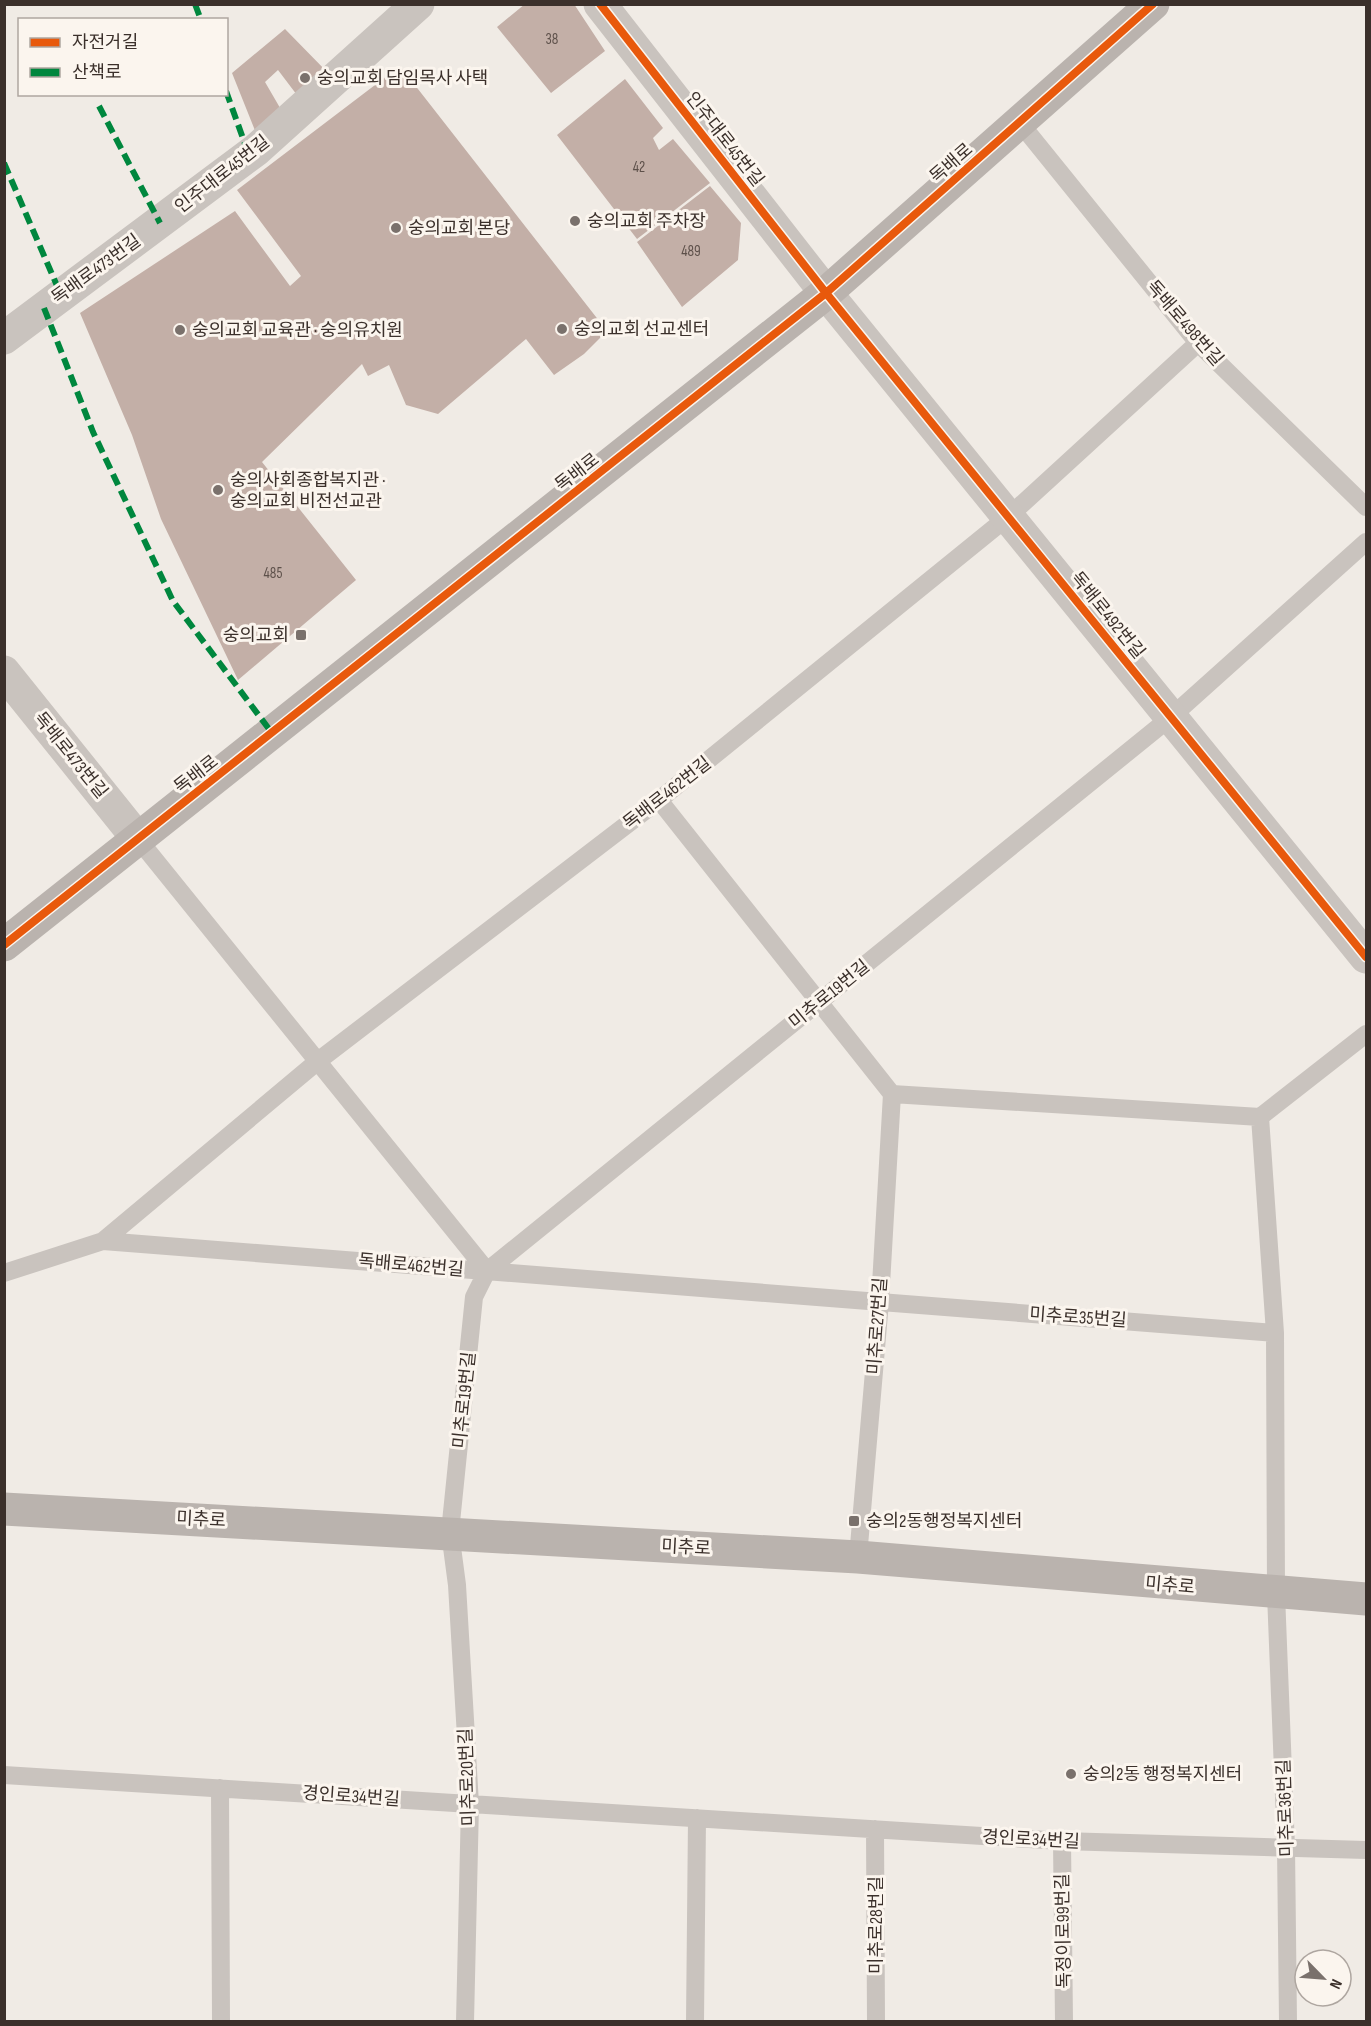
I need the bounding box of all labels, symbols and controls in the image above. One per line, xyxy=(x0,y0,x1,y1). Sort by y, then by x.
legend xyxy=(18,18,228,96)
house number: 38 xyxy=(546,30,558,49)
text: 자전거길 xyxy=(72,32,138,53)
text: 산책로 xyxy=(72,62,122,83)
place label: 숭의교회 담임목사 사택 xyxy=(317,68,488,89)
marker: 숭의교회 담임목사 사택 xyxy=(298,71,312,85)
street label: 인주대로45번길 xyxy=(681,88,768,191)
street label: 인주대로45번길 xyxy=(171,131,274,218)
street label: 독배로 xyxy=(926,139,977,188)
house number: 42 xyxy=(633,158,645,177)
place label: 숭의교회 주차장 xyxy=(587,211,706,232)
marker: 숭의교회 주차장 xyxy=(568,214,582,228)
place label: 숭의교회 본당 xyxy=(408,218,510,239)
marker: 숭의교회 본당 xyxy=(389,221,403,235)
street label: 독배로473번길 xyxy=(48,230,145,309)
house number: 489 xyxy=(681,242,701,261)
street label: 독배로498번길 xyxy=(1142,276,1227,370)
place label: 숭의교회 선교센터 xyxy=(574,319,709,340)
place label: 숭의교회 교육관 · 숭의유치원 xyxy=(192,320,403,341)
marker: 숭의교회 선교센터 xyxy=(555,322,569,336)
marker: 숭의교회 교육관 · 숭의유치원 xyxy=(173,323,187,337)
street label: 독배로 xyxy=(551,449,603,496)
place label: 숭의사회종합복지관 · 숭의교회 비전선교관 xyxy=(230,470,385,512)
marker: 숭의사회종합복지관 · 숭의교회 비전선교관 xyxy=(211,483,225,497)
house number: 485 xyxy=(264,564,282,583)
street label: 독배로492번길 xyxy=(1066,568,1149,663)
place label: 숭의교회 xyxy=(223,625,289,646)
marker: 숭의교회 xyxy=(294,628,308,642)
street label: 독배로473번길 xyxy=(29,708,112,803)
street label: 독배로 xyxy=(170,751,222,798)
street label: 독배로462번길 xyxy=(619,753,715,834)
street label: 미추로19번길 xyxy=(785,956,874,1033)
street label: 독배로462번길 xyxy=(357,1250,465,1281)
street label: 미추로27번길 xyxy=(864,1277,891,1375)
street label: 미추로35번길 xyxy=(1029,1304,1127,1331)
street label: 미추로19번길 xyxy=(449,1351,480,1449)
street label: 미추로 xyxy=(176,1508,226,1531)
place label: 숭의2동행정복지센터 xyxy=(866,1511,1022,1532)
marker: 숭의2동행정복지센터 xyxy=(847,1514,861,1528)
street label: 미추로 xyxy=(661,1536,711,1559)
street label: 미추로 xyxy=(1144,1573,1196,1598)
street label: 미추로20번길 xyxy=(455,1728,480,1826)
street label: 미추로36번길 xyxy=(1273,1759,1298,1857)
place label: 숭의2동 행정복지센터 xyxy=(1083,1764,1242,1785)
marker: 숭의2동 행정복지센터 xyxy=(1064,1767,1078,1781)
street label: 경인로34번길 xyxy=(301,1783,401,1810)
street label: 경인로34번길 xyxy=(982,1826,1080,1853)
street label: 독정이로99번길 xyxy=(1052,1873,1075,1989)
street label: 미추로28번길 xyxy=(866,1876,887,1974)
north arrow xyxy=(1293,1948,1353,2008)
text: N xyxy=(1325,1976,1346,1992)

